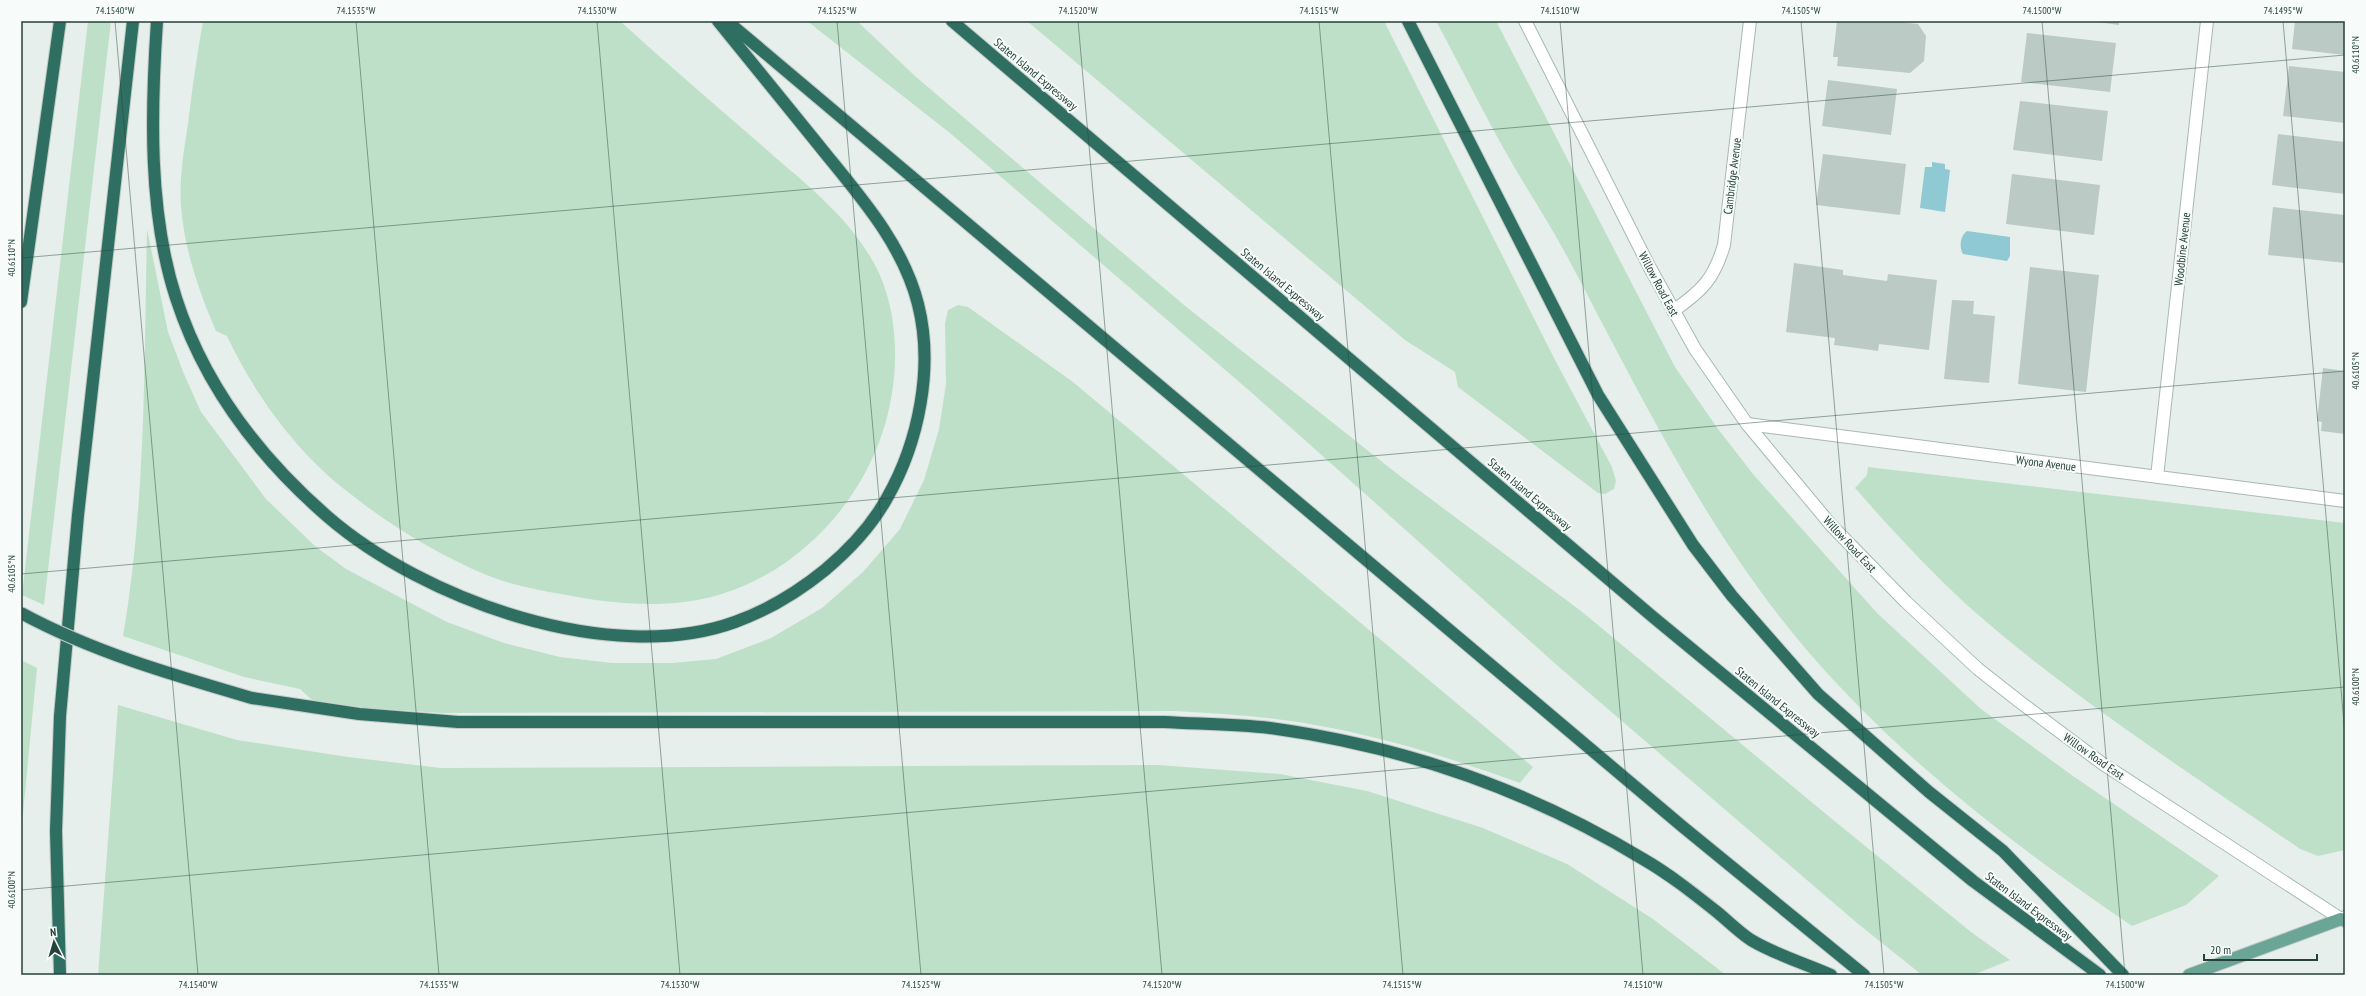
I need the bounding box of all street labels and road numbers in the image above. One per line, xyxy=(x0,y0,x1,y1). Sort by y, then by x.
street label: Staten Island Expressway xyxy=(991,35,1081,114)
street label: Cambridge Avenue xyxy=(1720,137,1744,215)
street label: Woodbine Avenue xyxy=(2171,211,2193,286)
street label: Staten Island Expressway xyxy=(1238,245,1328,324)
street label: Willow Road East xyxy=(1636,249,1683,320)
street label: Wyona Avenue xyxy=(2015,452,2077,474)
street label: Staten Island Expressway xyxy=(1485,455,1575,534)
street label: Willow Road East xyxy=(1820,513,1880,576)
street label: Staten Island Expressway xyxy=(1733,663,1824,741)
street label: Willow Road East xyxy=(2061,729,2128,783)
street label: Staten Island Expressway xyxy=(1983,868,2076,944)

